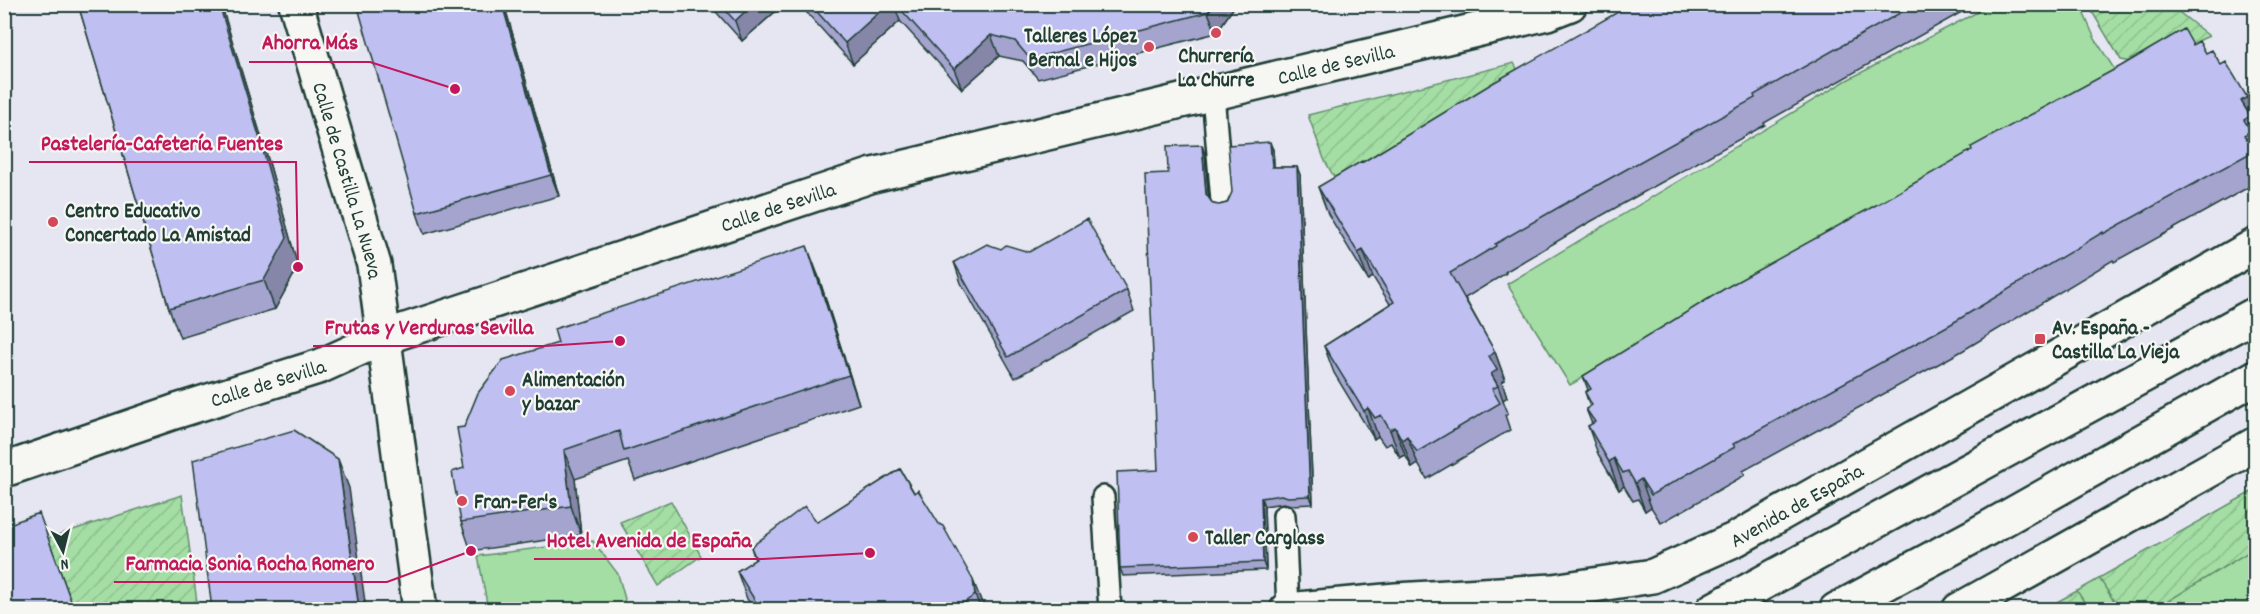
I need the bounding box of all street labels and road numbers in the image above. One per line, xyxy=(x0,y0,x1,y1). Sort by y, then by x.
street label: Calle de Sevilla xyxy=(1275,38,1399,95)
street label: Calle de Castilla La Nueva xyxy=(302,79,388,282)
street label: Calle de Sevilla xyxy=(718,176,841,242)
street label: Calle de Sevilla xyxy=(207,353,331,418)
street label: Avenida de España xyxy=(1726,457,1871,557)

